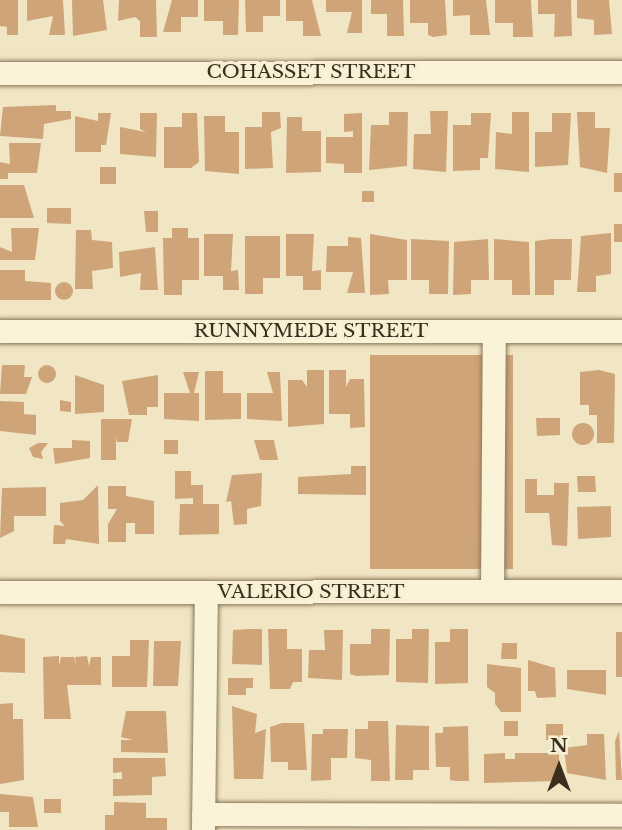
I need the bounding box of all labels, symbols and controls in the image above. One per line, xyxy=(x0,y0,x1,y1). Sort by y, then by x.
street label: COHASSET STREET xyxy=(206,61,416,83)
street label: RUNNYMEDE STREET xyxy=(194,320,428,342)
street label: VALERIO STREET xyxy=(218,581,404,603)
north arrow xyxy=(524,732,594,802)
text: N xyxy=(550,734,568,757)

